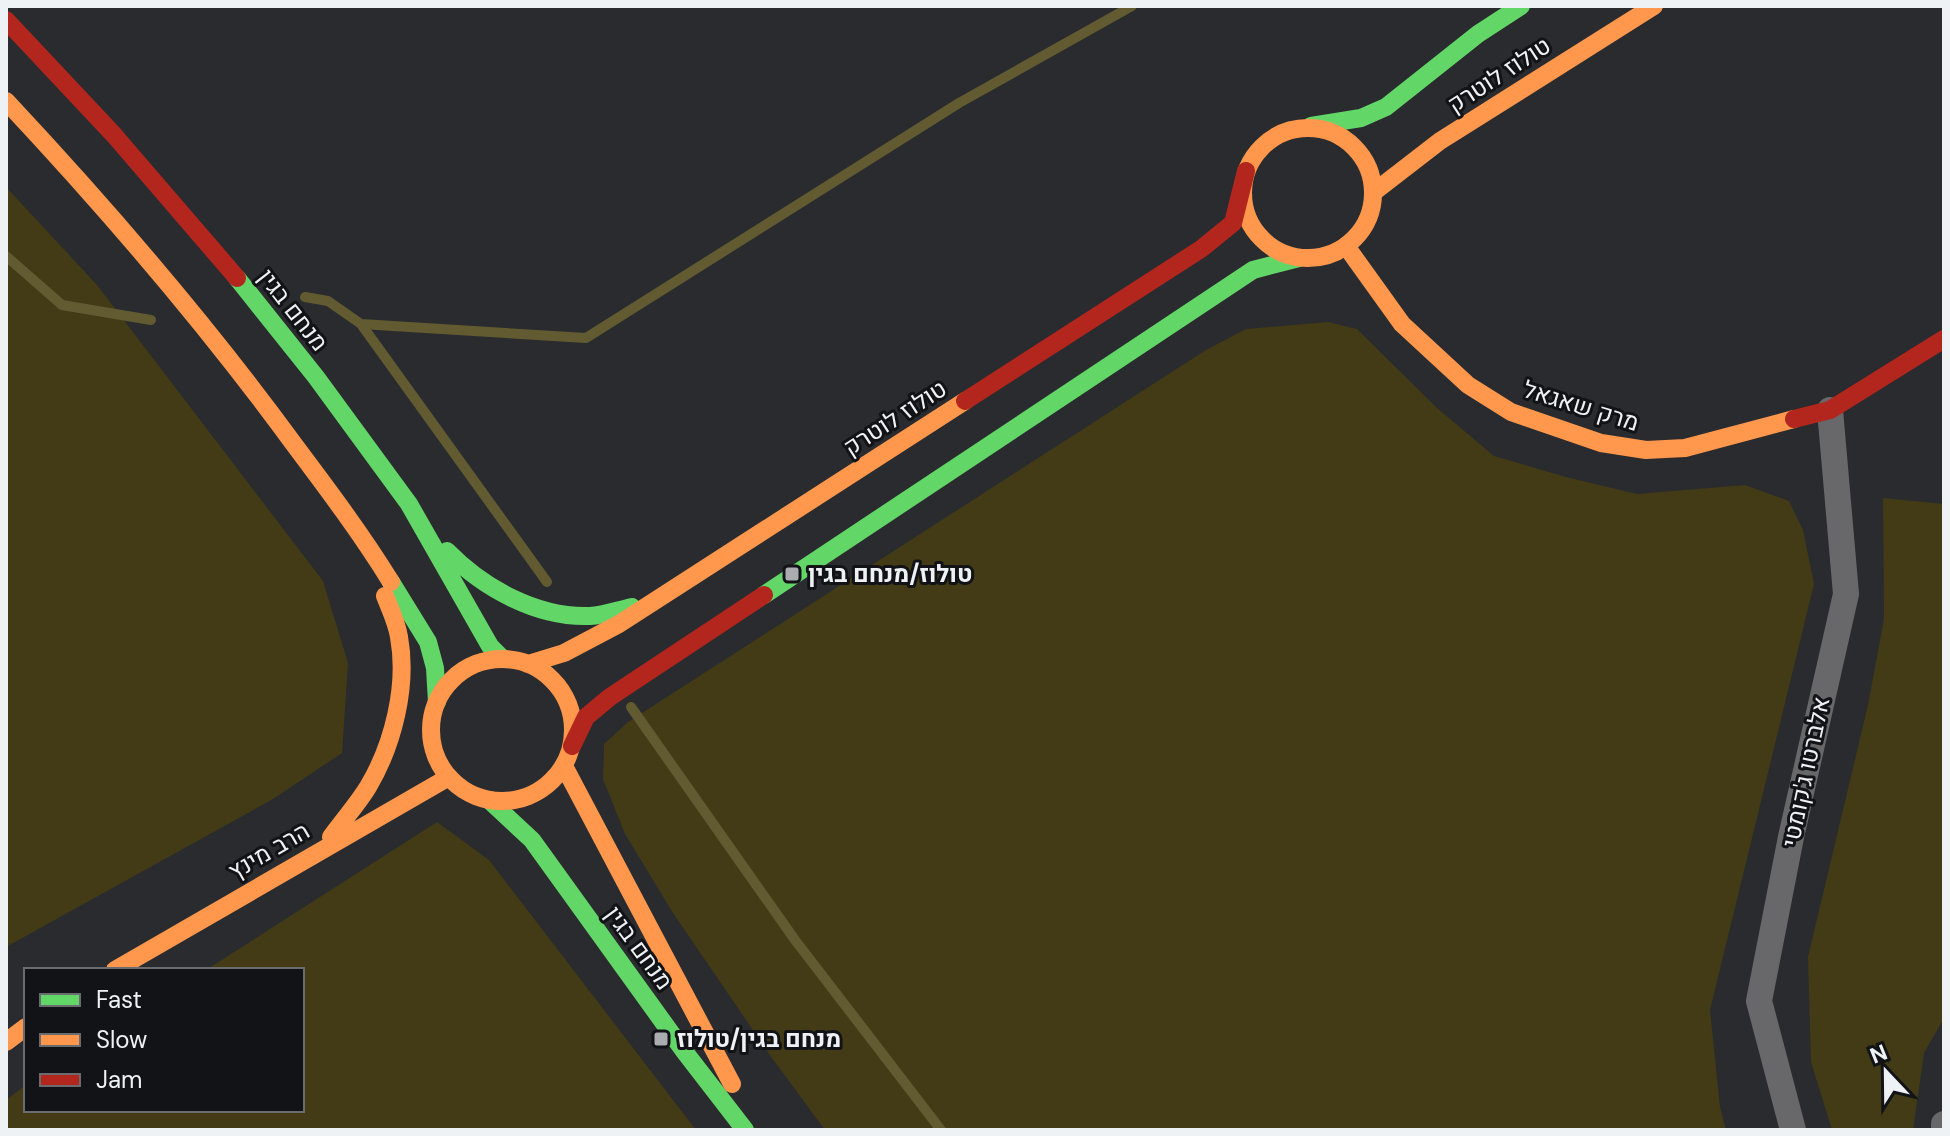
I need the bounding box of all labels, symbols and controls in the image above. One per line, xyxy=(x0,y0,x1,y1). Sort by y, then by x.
street label: טולוז לוטרק xyxy=(1441,30,1556,119)
street label: מנחם בגין xyxy=(252,262,335,357)
street label: טולוז לוטרק xyxy=(837,373,952,462)
street label: מרק שאגאל xyxy=(1519,373,1643,438)
place label: טולוז/מנחם בגין xyxy=(808,558,972,589)
marker: טולוז/מנחם בגין xyxy=(783,565,801,583)
street label: אלברטו ג'קומטי xyxy=(1774,694,1837,850)
street label: הרב מינץ xyxy=(222,815,315,886)
street label: מנחם בגין xyxy=(599,900,680,996)
legend xyxy=(24,968,304,1112)
text: Fast xyxy=(96,984,142,1015)
place label: מנחם בגין/טולוז xyxy=(677,1023,841,1054)
text: Slow xyxy=(96,1024,147,1055)
marker: מנחם בגין/טולוז xyxy=(652,1030,670,1048)
north arrow xyxy=(1846,1032,1926,1112)
text: N xyxy=(1866,1037,1892,1070)
text: Jam xyxy=(96,1064,142,1095)

